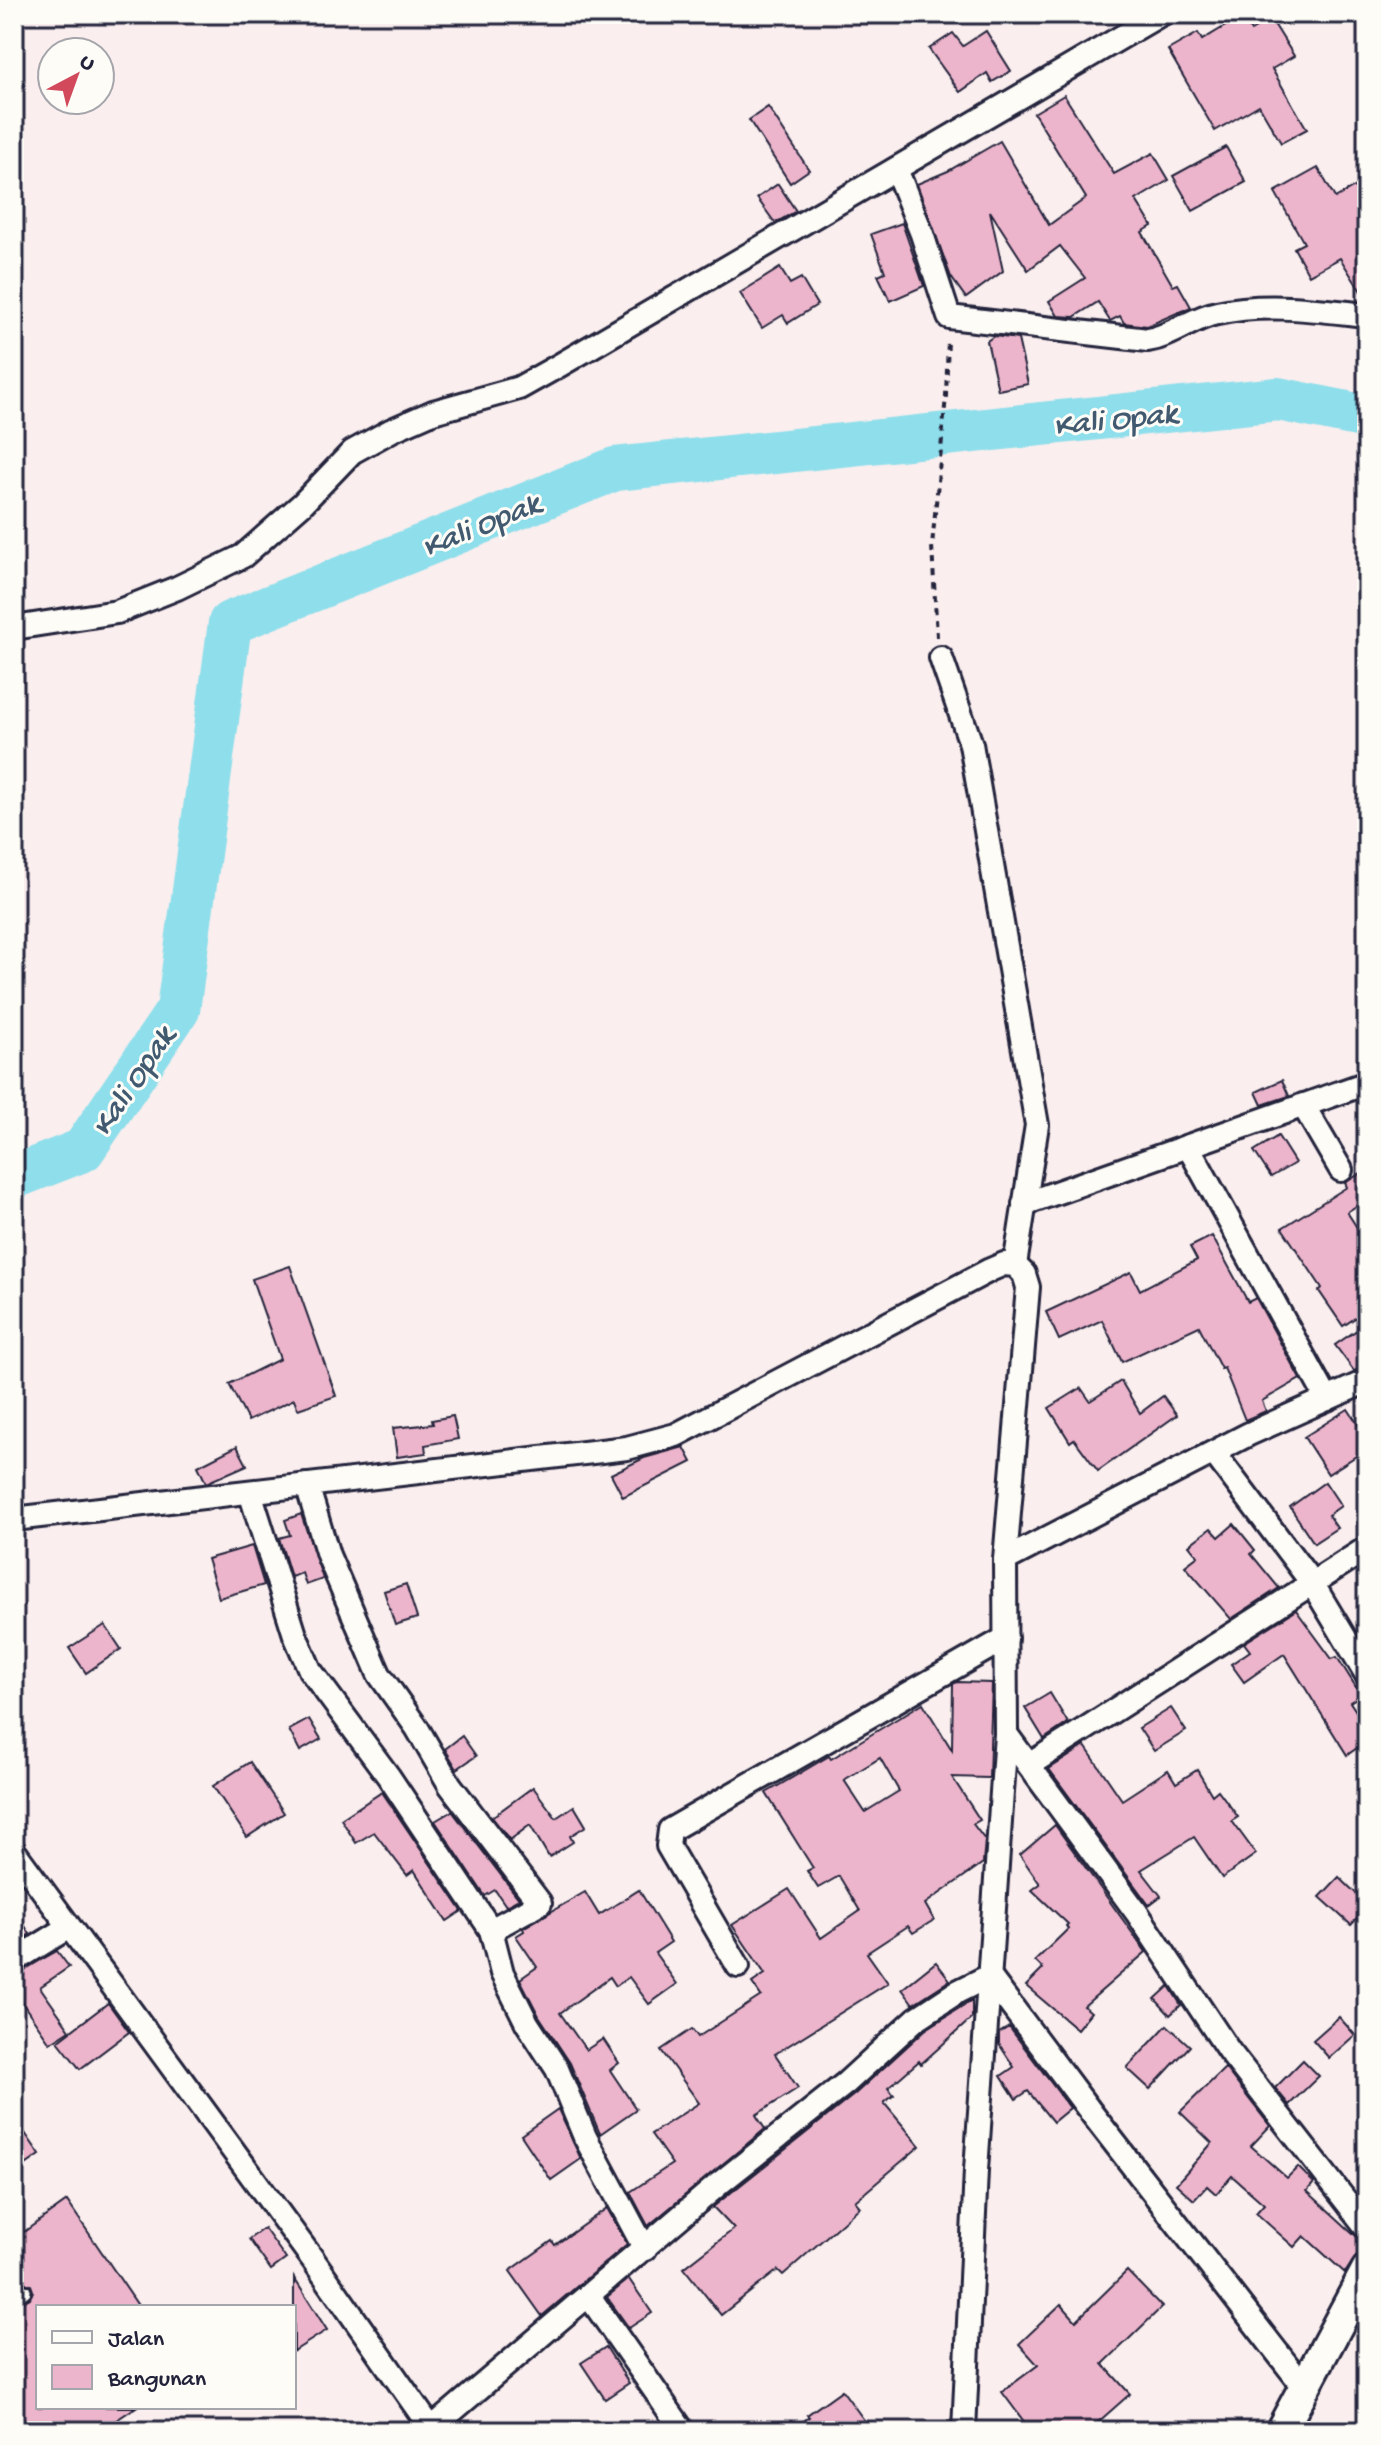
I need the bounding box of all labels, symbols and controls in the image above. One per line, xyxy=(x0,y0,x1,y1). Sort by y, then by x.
north arrow xyxy=(36,36,116,116)
text: U xyxy=(73,50,100,78)
water label: Kali Opak xyxy=(1052,396,1182,447)
water label: Kali Opak xyxy=(417,486,549,568)
water label: Kali Opak xyxy=(85,1019,187,1145)
legend xyxy=(36,2305,296,2409)
text: Jalan xyxy=(108,2326,165,2355)
text: Bangunan xyxy=(107,2366,207,2395)

